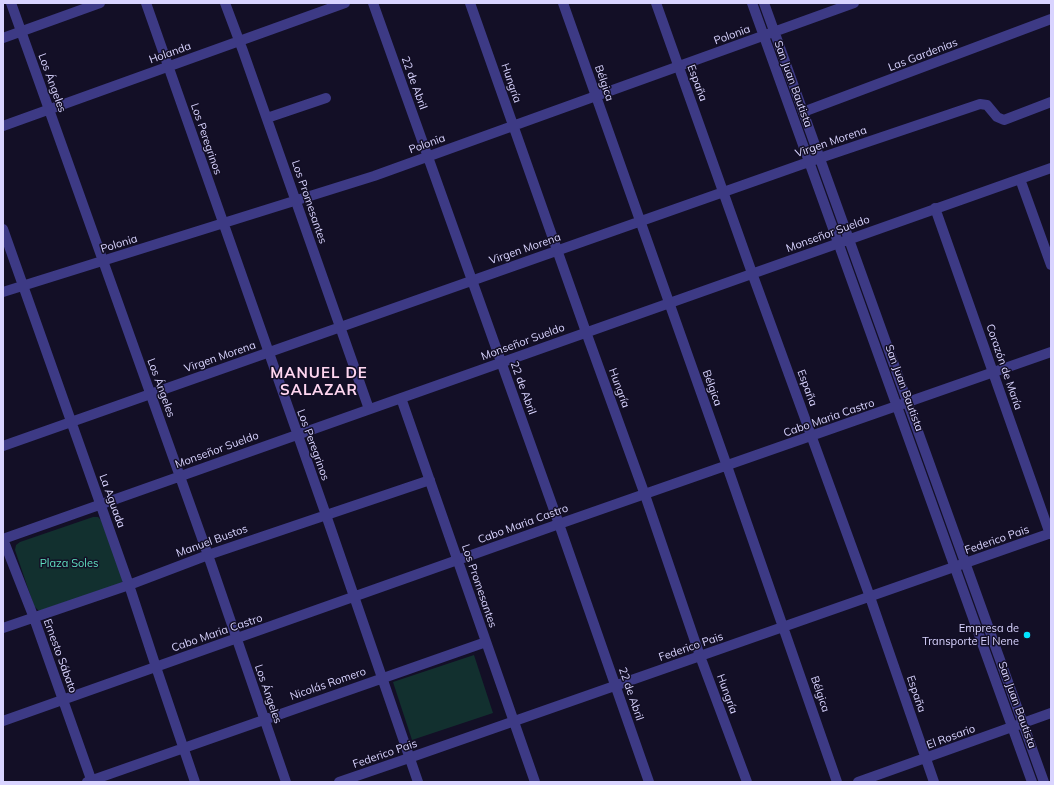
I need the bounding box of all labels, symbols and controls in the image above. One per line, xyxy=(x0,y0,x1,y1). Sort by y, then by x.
street label: Polonia xyxy=(712,22,752,48)
street label: Las Gardenias xyxy=(886,36,960,74)
street label: Holanda xyxy=(147,39,193,67)
street label: San Juan Bautista xyxy=(771,39,815,129)
street label: Los Ángeles xyxy=(35,52,69,114)
street label: 22 de Abril xyxy=(398,55,430,111)
street label: Hungría xyxy=(498,61,524,105)
street label: Bélgica xyxy=(592,63,616,103)
street label: España xyxy=(684,63,710,103)
street label: Los Peregrinos xyxy=(188,101,224,177)
street label: Virgen Morena xyxy=(793,124,869,160)
street label: Polonia xyxy=(407,131,447,157)
street label: Los Promesantes xyxy=(289,159,329,245)
street label: Monseñor Sueldo xyxy=(784,213,872,255)
street label: Virgen Morena xyxy=(487,231,563,267)
street label: Polonia xyxy=(99,232,139,256)
street label: Monseñor Sueldo xyxy=(479,321,567,363)
street label: Corazón de María xyxy=(983,322,1025,412)
street label: Virgen Morena xyxy=(182,339,258,375)
street label: San Juan Bautista xyxy=(882,343,926,433)
street label: Los Ángeles xyxy=(144,357,178,419)
street label: 22 de Abril xyxy=(507,360,539,416)
district label: MANUEL DE SALAZAR xyxy=(270,364,368,399)
street label: Hungría xyxy=(606,366,632,410)
street label: Bélgica xyxy=(699,368,725,408)
street label: España xyxy=(794,368,820,408)
street label: Cabo Maria Castro xyxy=(782,396,876,440)
street label: Los Peregrinos xyxy=(294,408,332,482)
street label: Monseñor Sueldo xyxy=(173,429,261,471)
street label: La Aguada xyxy=(96,472,128,530)
street label: Cabo Maria Castro xyxy=(476,502,570,546)
street label: Manuel Bustos xyxy=(174,522,250,560)
street label: Federico Pais xyxy=(963,523,1031,557)
street label: Los Promesantes xyxy=(459,543,499,629)
park label: Plaza Soles xyxy=(40,557,98,571)
street label: Cabo Maria Castro xyxy=(170,611,264,655)
street label: Ernesto Sábato xyxy=(40,617,80,695)
place label: Empresa de Transporte El Nene xyxy=(922,622,1019,648)
street label: Federico Pais xyxy=(657,630,725,664)
marker: Empresa de Transporte El Nene xyxy=(1022,630,1032,640)
street label: San Juan Bautista xyxy=(995,660,1039,750)
street label: Los Ángeles xyxy=(252,663,284,725)
street label: Nicolás Romero xyxy=(288,665,368,703)
street label: 22 de Abril xyxy=(616,666,646,722)
street label: Hungría xyxy=(714,672,740,716)
street label: Bélgica xyxy=(808,674,832,714)
street label: España xyxy=(904,674,928,714)
street label: El Rosario xyxy=(925,722,977,752)
street label: Federico Pais xyxy=(351,737,419,771)

